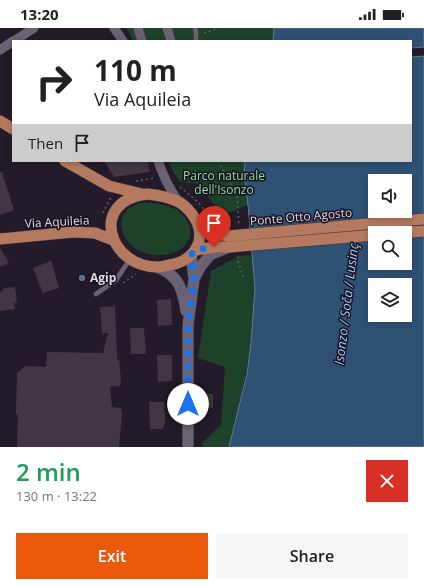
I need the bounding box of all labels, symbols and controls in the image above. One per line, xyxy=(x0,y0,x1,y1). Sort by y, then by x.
text: 13:20 xyxy=(20,4,59,24)
text: 110 m xyxy=(94,51,177,89)
icon: right xyxy=(28,56,80,108)
text: Via Aquileia xyxy=(94,87,191,111)
icon: arrive xyxy=(71,132,93,154)
text: Then xyxy=(28,133,63,153)
park label: Parco naturale dell'Isonzo xyxy=(183,167,265,198)
map controls xyxy=(368,174,412,322)
button: sound xyxy=(368,174,412,218)
street label: Ponte Otto Agosto xyxy=(249,204,353,229)
pin xyxy=(197,206,231,247)
street label: Via Aquileia xyxy=(24,211,90,232)
icon: arrive xyxy=(203,212,225,234)
button: search xyxy=(368,226,412,270)
water label: Isonzo / Soča / Lusinç xyxy=(330,242,362,366)
place label: Agip xyxy=(90,269,117,286)
marker: Agip xyxy=(77,273,87,283)
button: layers xyxy=(368,278,412,322)
position arrow xyxy=(167,383,209,425)
text: 2 min xyxy=(16,455,81,488)
button: close xyxy=(366,460,408,502)
text: 130 m · 13:22 xyxy=(16,487,97,505)
button: Exit xyxy=(16,533,208,579)
button: Share xyxy=(216,533,408,579)

